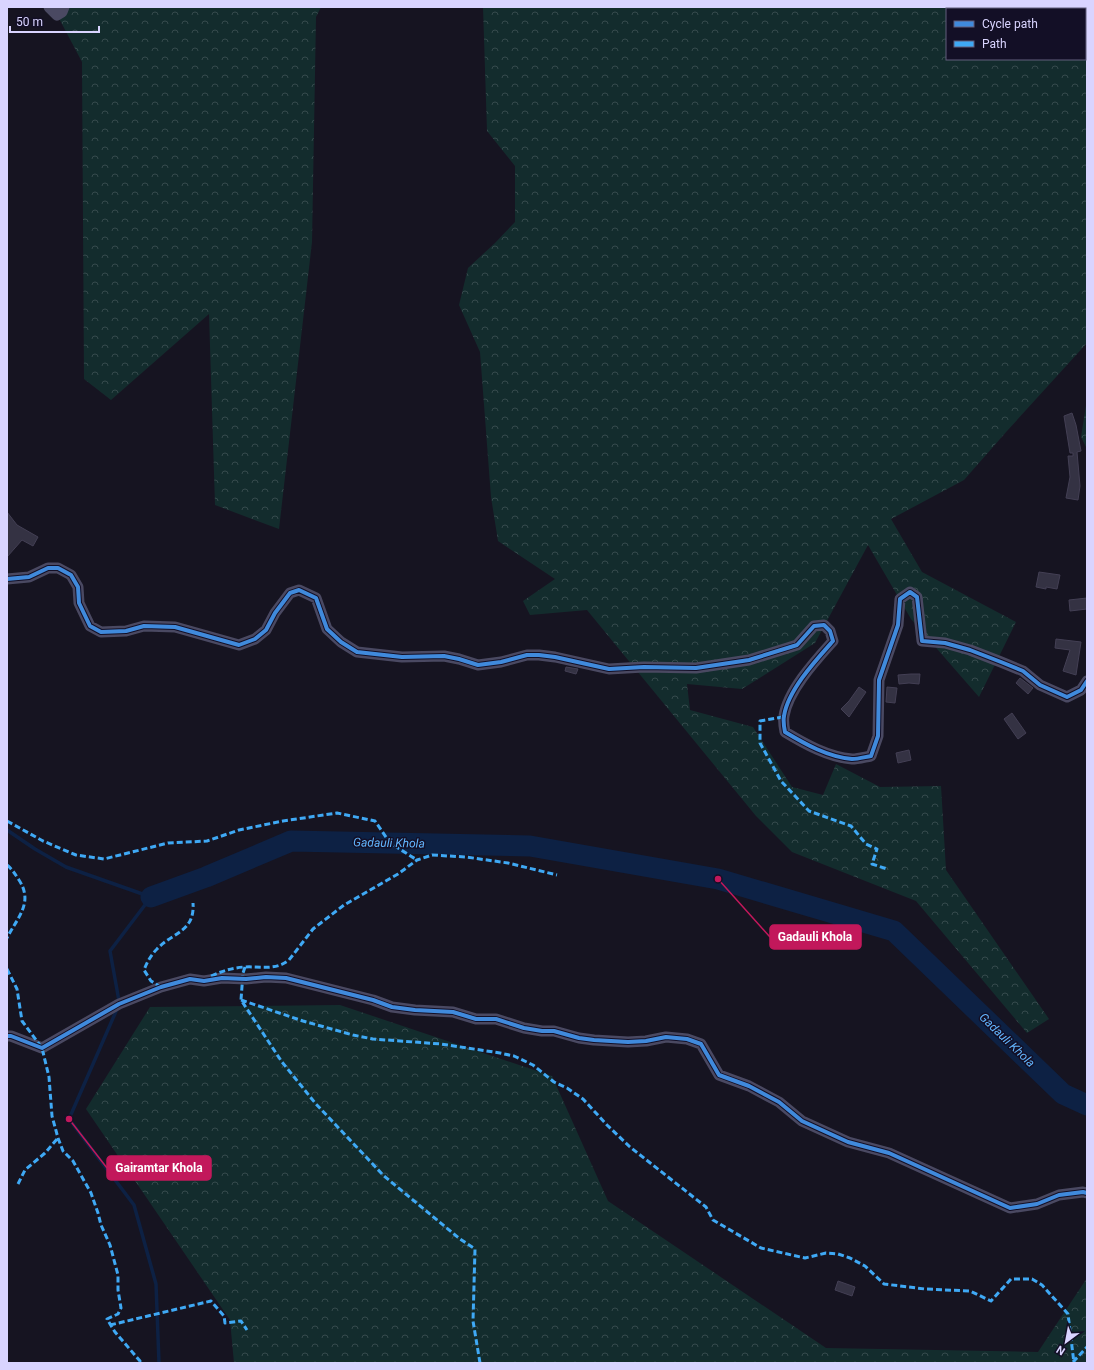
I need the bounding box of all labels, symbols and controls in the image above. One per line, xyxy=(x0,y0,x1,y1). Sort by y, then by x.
scale bar xyxy=(10,8,99,34)
legend xyxy=(946,8,1086,60)
text: 50 m xyxy=(16,15,43,29)
text: Cycle path xyxy=(982,17,1038,31)
text: Path xyxy=(982,37,1007,51)
water label: Gadauli Khola xyxy=(353,835,425,851)
callout: Gadauli Khola xyxy=(770,925,861,949)
text: Gadauli Khola xyxy=(778,930,853,944)
water label: Gadauli Khola xyxy=(976,1010,1038,1070)
callout: Gairamtar Khola xyxy=(107,1156,211,1180)
text: Gairamtar Khola xyxy=(115,1161,203,1175)
north arrow xyxy=(1046,1322,1086,1362)
text: N xyxy=(1054,1342,1068,1358)

